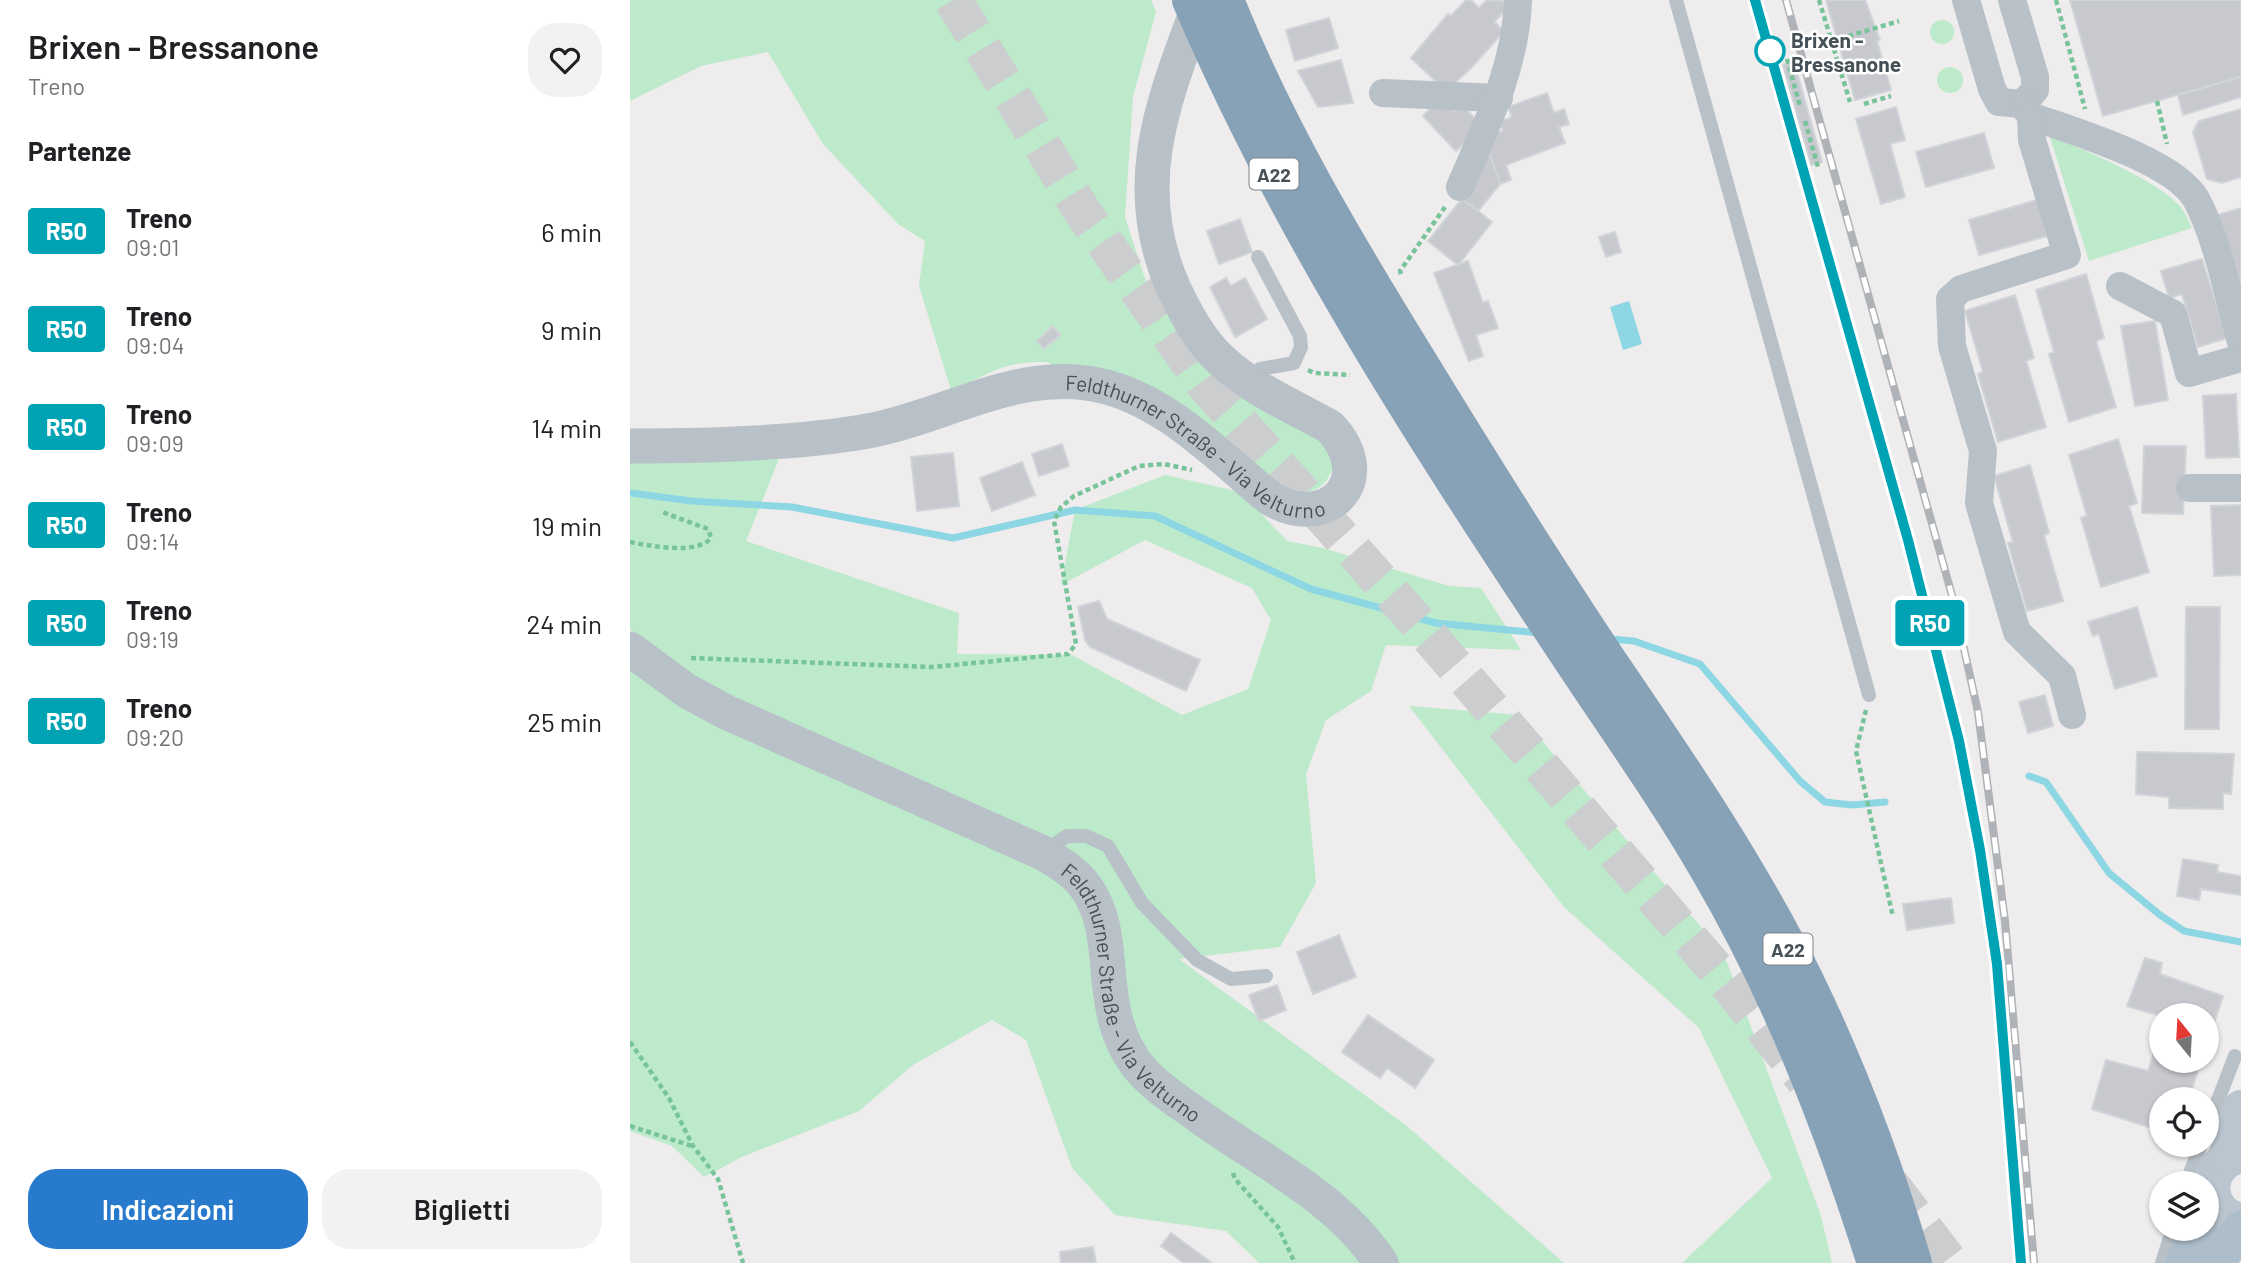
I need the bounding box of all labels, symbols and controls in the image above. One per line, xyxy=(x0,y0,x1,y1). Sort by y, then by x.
button: heart xyxy=(528,23,602,97)
text: Brixen - Bressanone xyxy=(28,26,319,66)
place label: Brixen - Bressanone xyxy=(1791,27,1901,76)
marker: Brixen - Bressanone xyxy=(1755,36,1785,66)
text: Treno xyxy=(28,72,85,100)
text: Partenze xyxy=(28,135,131,166)
road number: A22 xyxy=(1250,158,1298,190)
text: Treno xyxy=(126,202,192,233)
text: R50 xyxy=(46,216,87,245)
text: 6 min xyxy=(541,216,602,247)
text: 09:01 xyxy=(126,233,179,261)
text: Treno xyxy=(126,300,192,331)
text: R50 xyxy=(46,314,87,343)
text: 9 min xyxy=(541,314,602,345)
text: 09:04 xyxy=(126,331,184,359)
street label: Feldthurner Straße - Via Velturno xyxy=(1065,369,1328,522)
text: Treno xyxy=(126,398,192,429)
text: R50 xyxy=(46,412,87,441)
text: 14 min xyxy=(531,412,602,443)
text: 09:09 xyxy=(126,429,184,457)
text: Treno xyxy=(126,496,192,527)
text: R50 xyxy=(46,510,87,539)
text: 19 min xyxy=(532,510,602,541)
text: 09:14 xyxy=(126,527,180,555)
text: Treno xyxy=(126,594,192,625)
line badge: R50 xyxy=(1890,600,1970,646)
text: R50 xyxy=(46,608,87,637)
text: 24 min xyxy=(526,608,602,639)
text: R50 xyxy=(1909,608,1951,637)
text: 09:19 xyxy=(126,625,179,653)
text: Treno xyxy=(126,692,192,723)
text: R50 xyxy=(46,706,87,735)
text: 25 min xyxy=(527,706,602,737)
text: 09:20 xyxy=(126,723,184,751)
street label: Feldthurner Straße - Via Velturno xyxy=(1057,857,1207,1127)
road number: A22 xyxy=(1764,934,1812,965)
north arrow xyxy=(2149,1003,2219,1073)
map controls xyxy=(2149,1003,2219,1241)
button: locate xyxy=(2149,1087,2219,1157)
button: Indicazioni xyxy=(28,1169,308,1249)
button: Biglietti xyxy=(322,1169,602,1249)
button: layers xyxy=(2149,1171,2219,1241)

